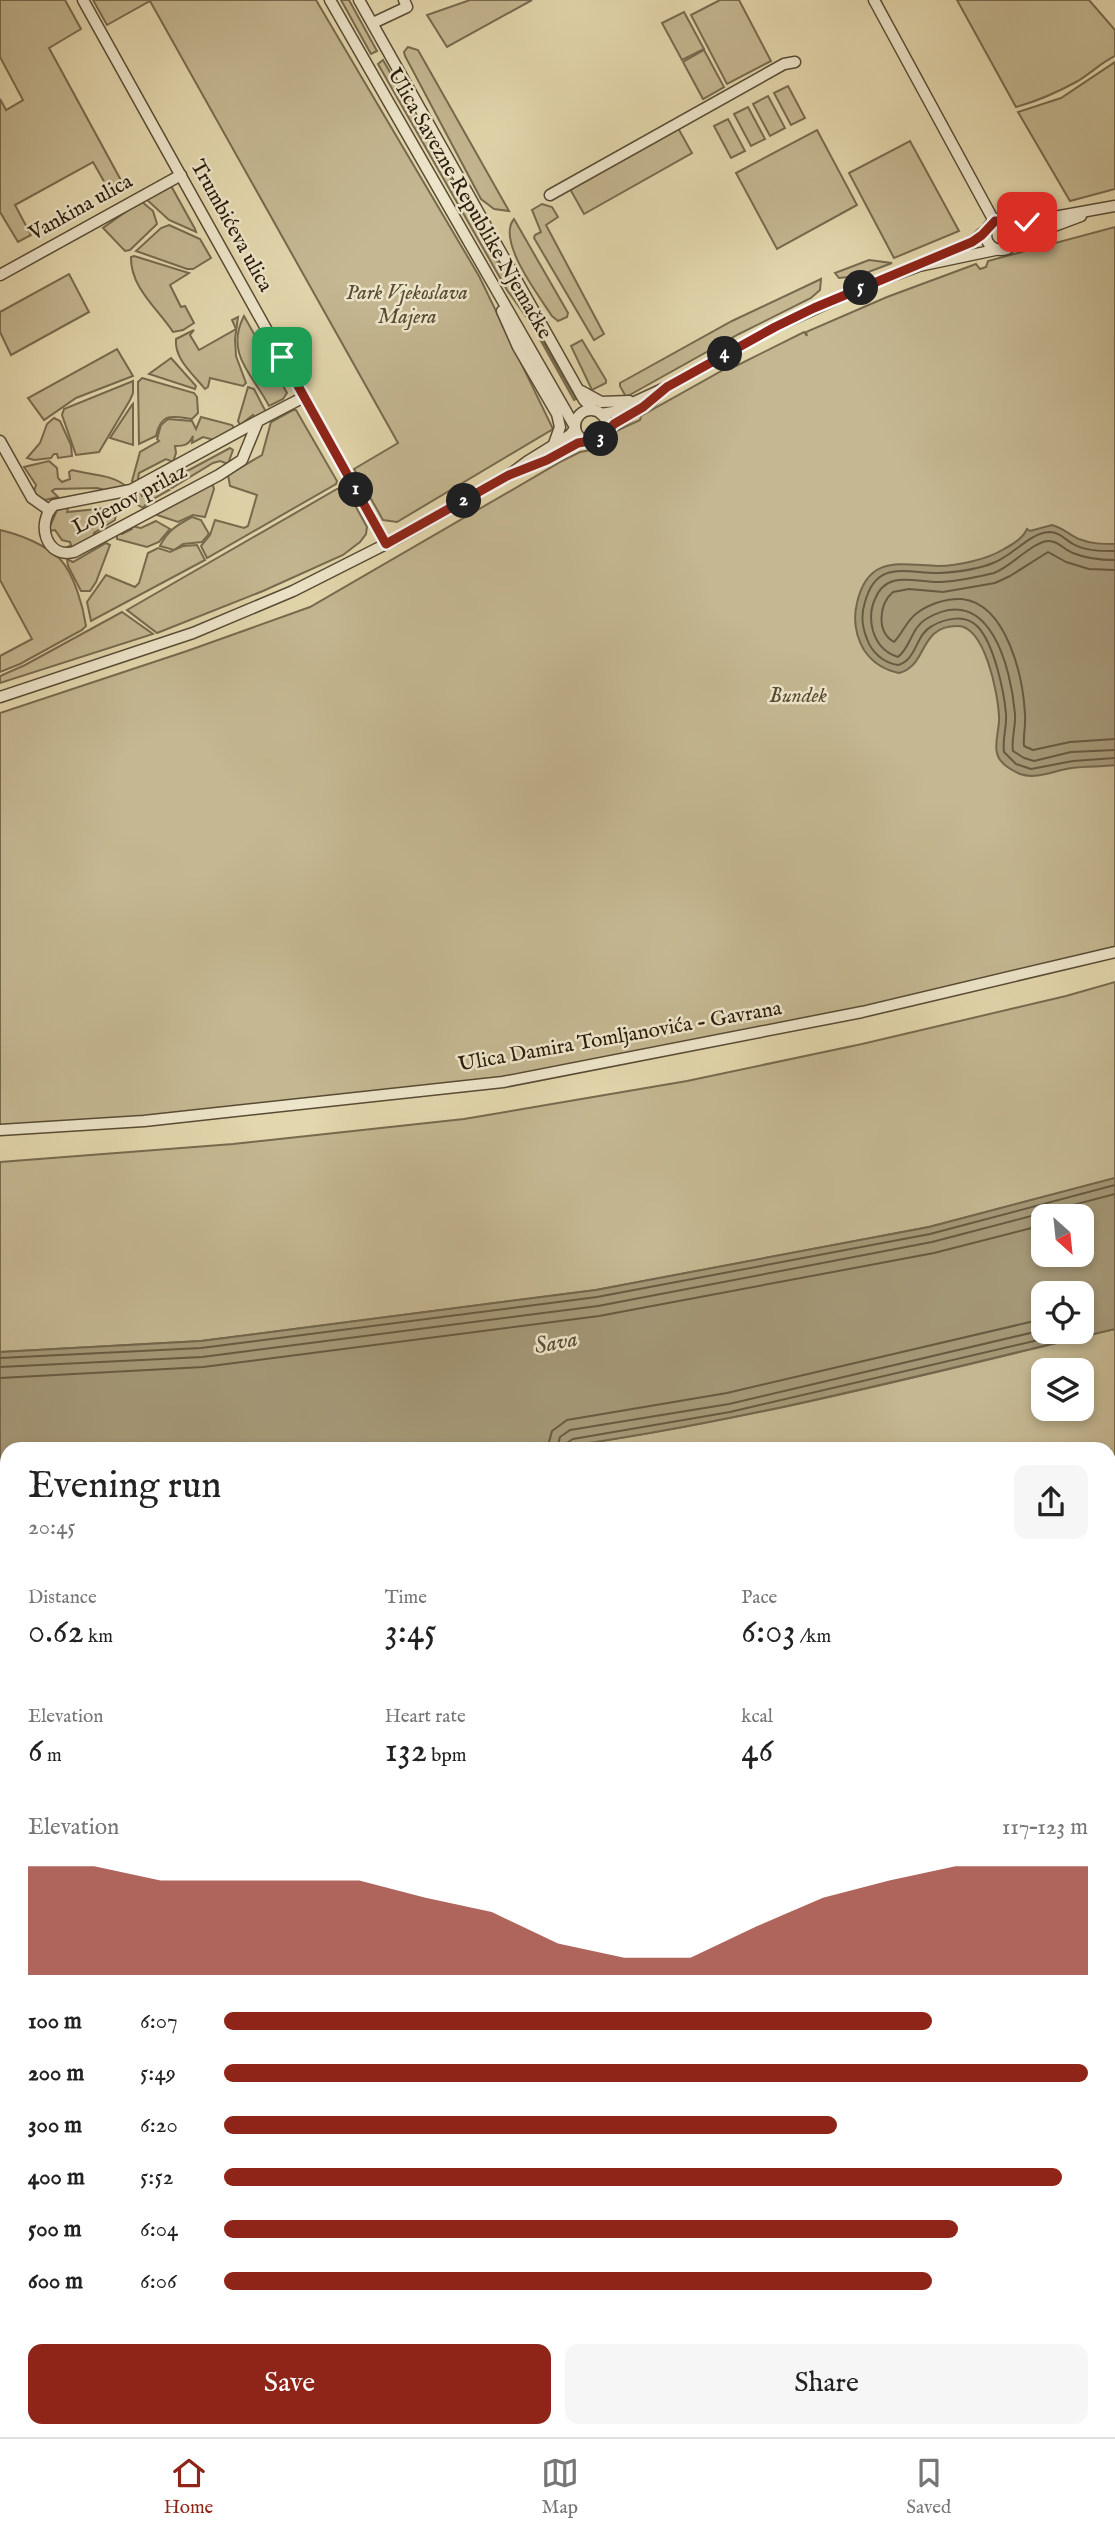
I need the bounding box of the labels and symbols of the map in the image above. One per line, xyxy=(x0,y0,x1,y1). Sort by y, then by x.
street label: Ulica Savezne Republike Njemačke xyxy=(380,64,558,345)
street label: Trumbićeva ulica xyxy=(184,155,279,298)
street label: Vankina ulica xyxy=(23,168,138,248)
pin xyxy=(997,192,1057,252)
pin: 5 xyxy=(844,270,878,306)
park label: Park Vjekoslava Majera xyxy=(346,280,468,331)
pin xyxy=(252,327,312,387)
pin: 4 xyxy=(708,336,742,372)
pin: 3 xyxy=(584,422,618,457)
street label: Lojenov prilaz xyxy=(68,458,192,542)
pin: 1 xyxy=(338,472,374,508)
pin: 2 xyxy=(447,484,482,518)
park label: Bundek xyxy=(769,683,827,710)
street label: Ulica Damira Tomljanovića - Gavrana xyxy=(456,995,785,1079)
north arrow xyxy=(1031,1204,1094,1267)
water label: Sava xyxy=(532,1325,580,1361)

